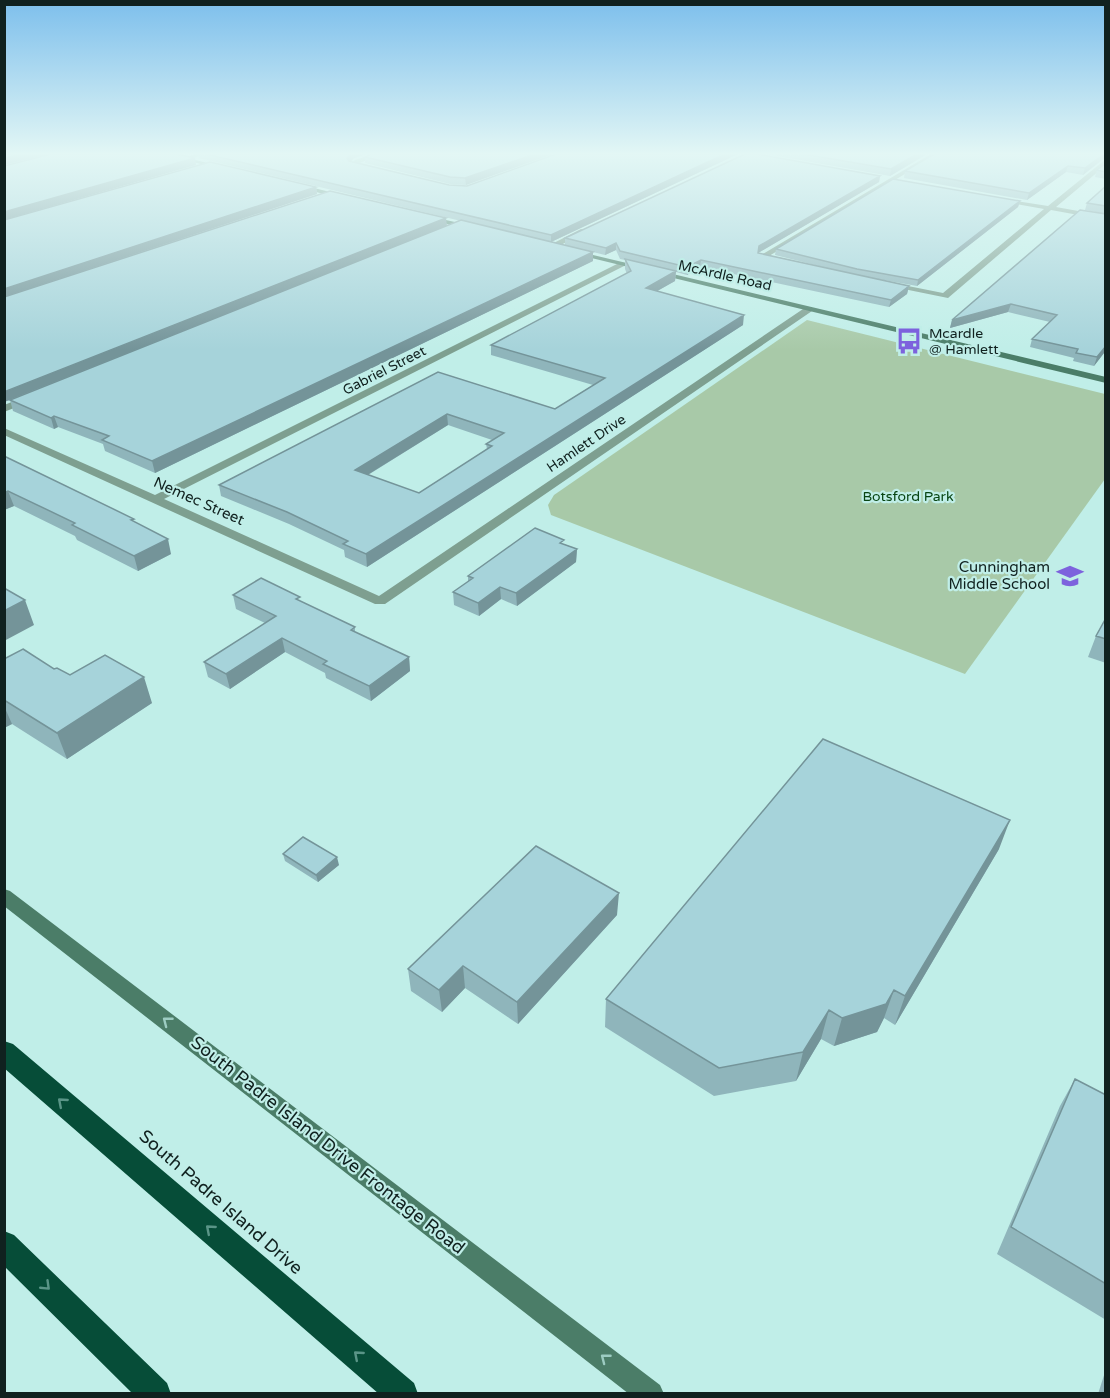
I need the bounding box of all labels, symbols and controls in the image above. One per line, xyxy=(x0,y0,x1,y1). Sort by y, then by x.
street label: McArdle Road xyxy=(677,256,773,294)
place label: Mcardle @ Hamlett xyxy=(929,325,999,358)
bus stop icon: Mcardle @ Hamlett xyxy=(894,326,924,356)
street label: Gabriel Street xyxy=(340,342,429,399)
street label: Hamlett Drive xyxy=(544,411,629,476)
street label: Nemec Street xyxy=(151,473,247,529)
park label: Botsford Park xyxy=(862,488,954,505)
place label: Cunningham Middle School xyxy=(949,558,1050,593)
school or university icon: Cunningham Middle School xyxy=(1055,561,1085,591)
one-way arrow xyxy=(163,1018,174,1029)
street label: South Padre Island Drive Frontage Road xyxy=(187,1031,469,1259)
one-way arrow xyxy=(58,1098,69,1109)
street label: South Padre Island Drive xyxy=(135,1125,307,1279)
one-way arrow xyxy=(206,1225,217,1236)
one-way arrow xyxy=(40,1279,50,1290)
one-way arrow xyxy=(354,1352,365,1363)
one-way arrow xyxy=(600,1354,611,1365)

